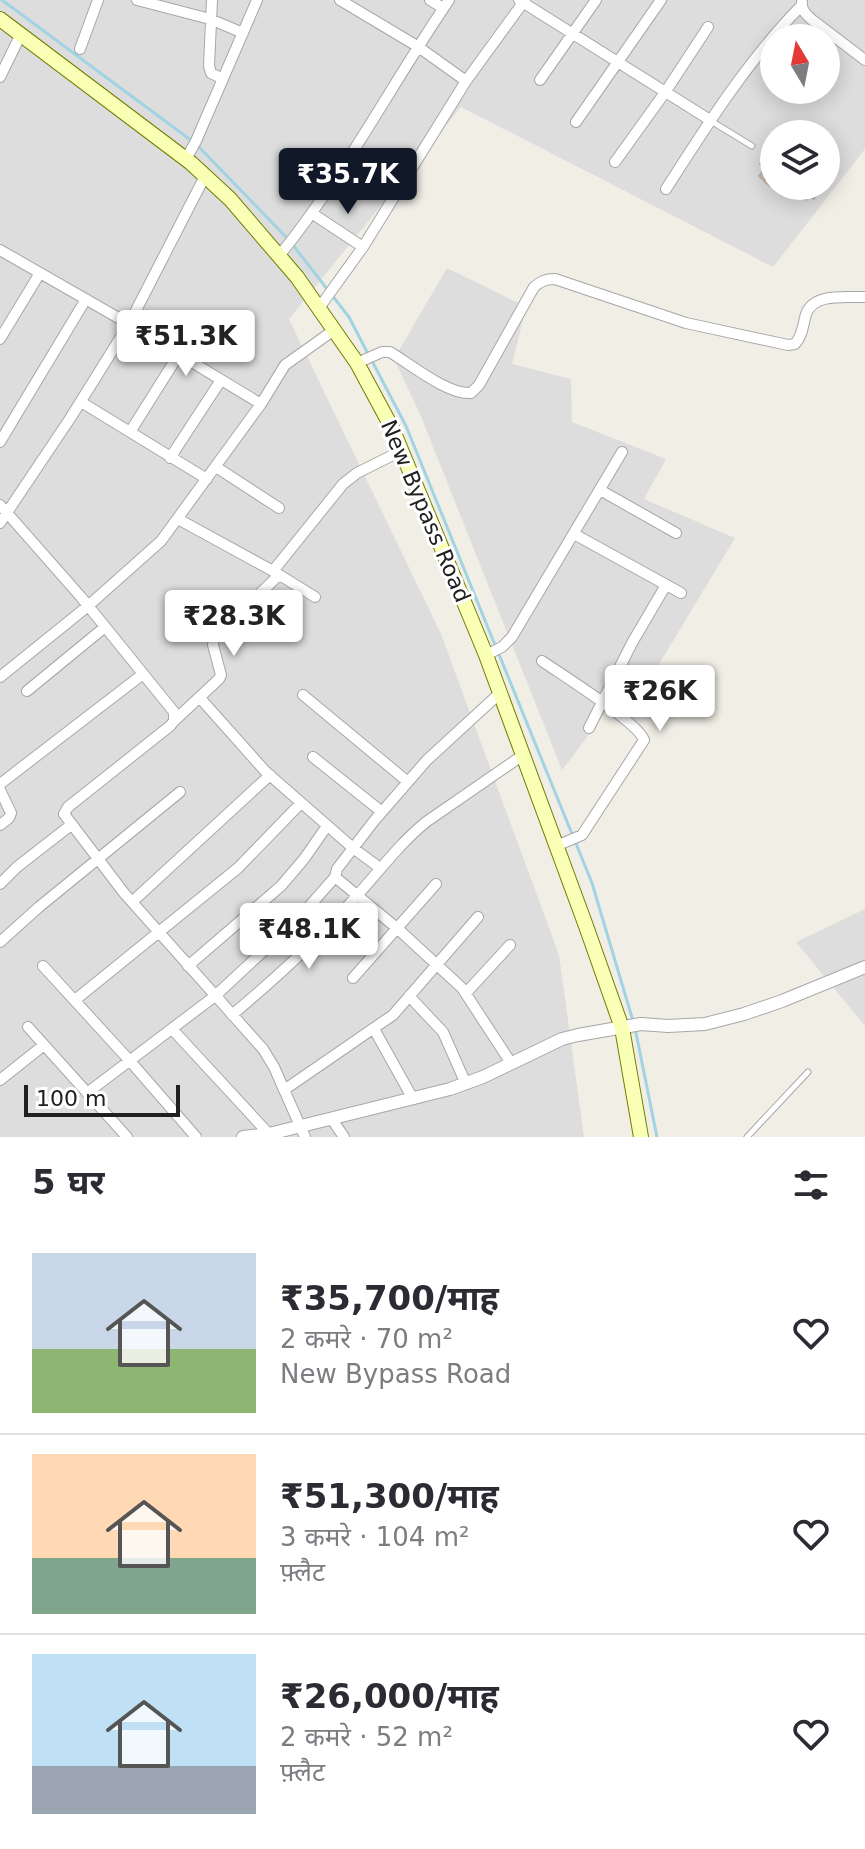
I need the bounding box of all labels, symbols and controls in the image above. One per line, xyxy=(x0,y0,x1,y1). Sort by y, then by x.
north arrow xyxy=(760,24,840,104)
map controls xyxy=(760,24,840,200)
button: layers xyxy=(760,120,840,200)
pin: ₹35.7K xyxy=(283,148,413,216)
text: ₹35.7K xyxy=(297,159,399,189)
pin: ₹51.3K xyxy=(121,310,251,378)
text: ₹51.3K xyxy=(135,321,237,351)
street label: New Bypass Road xyxy=(376,416,475,606)
pin: ₹28.3K xyxy=(169,590,299,658)
text: ₹28.3K xyxy=(183,601,285,631)
pin: ₹26K xyxy=(613,665,707,733)
text: ₹26K xyxy=(623,676,697,706)
pin: ₹48.1K xyxy=(244,903,374,971)
text: ₹48.1K xyxy=(258,914,360,944)
scale bar xyxy=(24,1081,180,1117)
text: 100 m xyxy=(36,1086,106,1111)
text: 5 घर xyxy=(32,1162,105,1202)
icon: filters xyxy=(789,1163,833,1207)
text: ₹35,700/माह xyxy=(280,1278,499,1318)
icon: home xyxy=(96,1285,192,1381)
icon: heart xyxy=(789,1311,833,1355)
text: 2 कमरे · 70 m² xyxy=(280,1324,453,1354)
text: New Bypass Road xyxy=(280,1359,511,1389)
text: ₹51,300/माह xyxy=(280,1476,499,1516)
icon: home xyxy=(96,1486,192,1582)
icon: heart xyxy=(789,1512,833,1556)
text: 3 कमरे · 104 m² xyxy=(280,1522,469,1552)
text: फ़्लैट xyxy=(280,1557,325,1587)
text: ₹26,000/माह xyxy=(280,1676,499,1716)
icon: home xyxy=(96,1686,192,1782)
icon: heart xyxy=(789,1712,833,1756)
text: 2 कमरे · 52 m² xyxy=(280,1722,453,1752)
text: फ़्लैट xyxy=(280,1757,325,1787)

